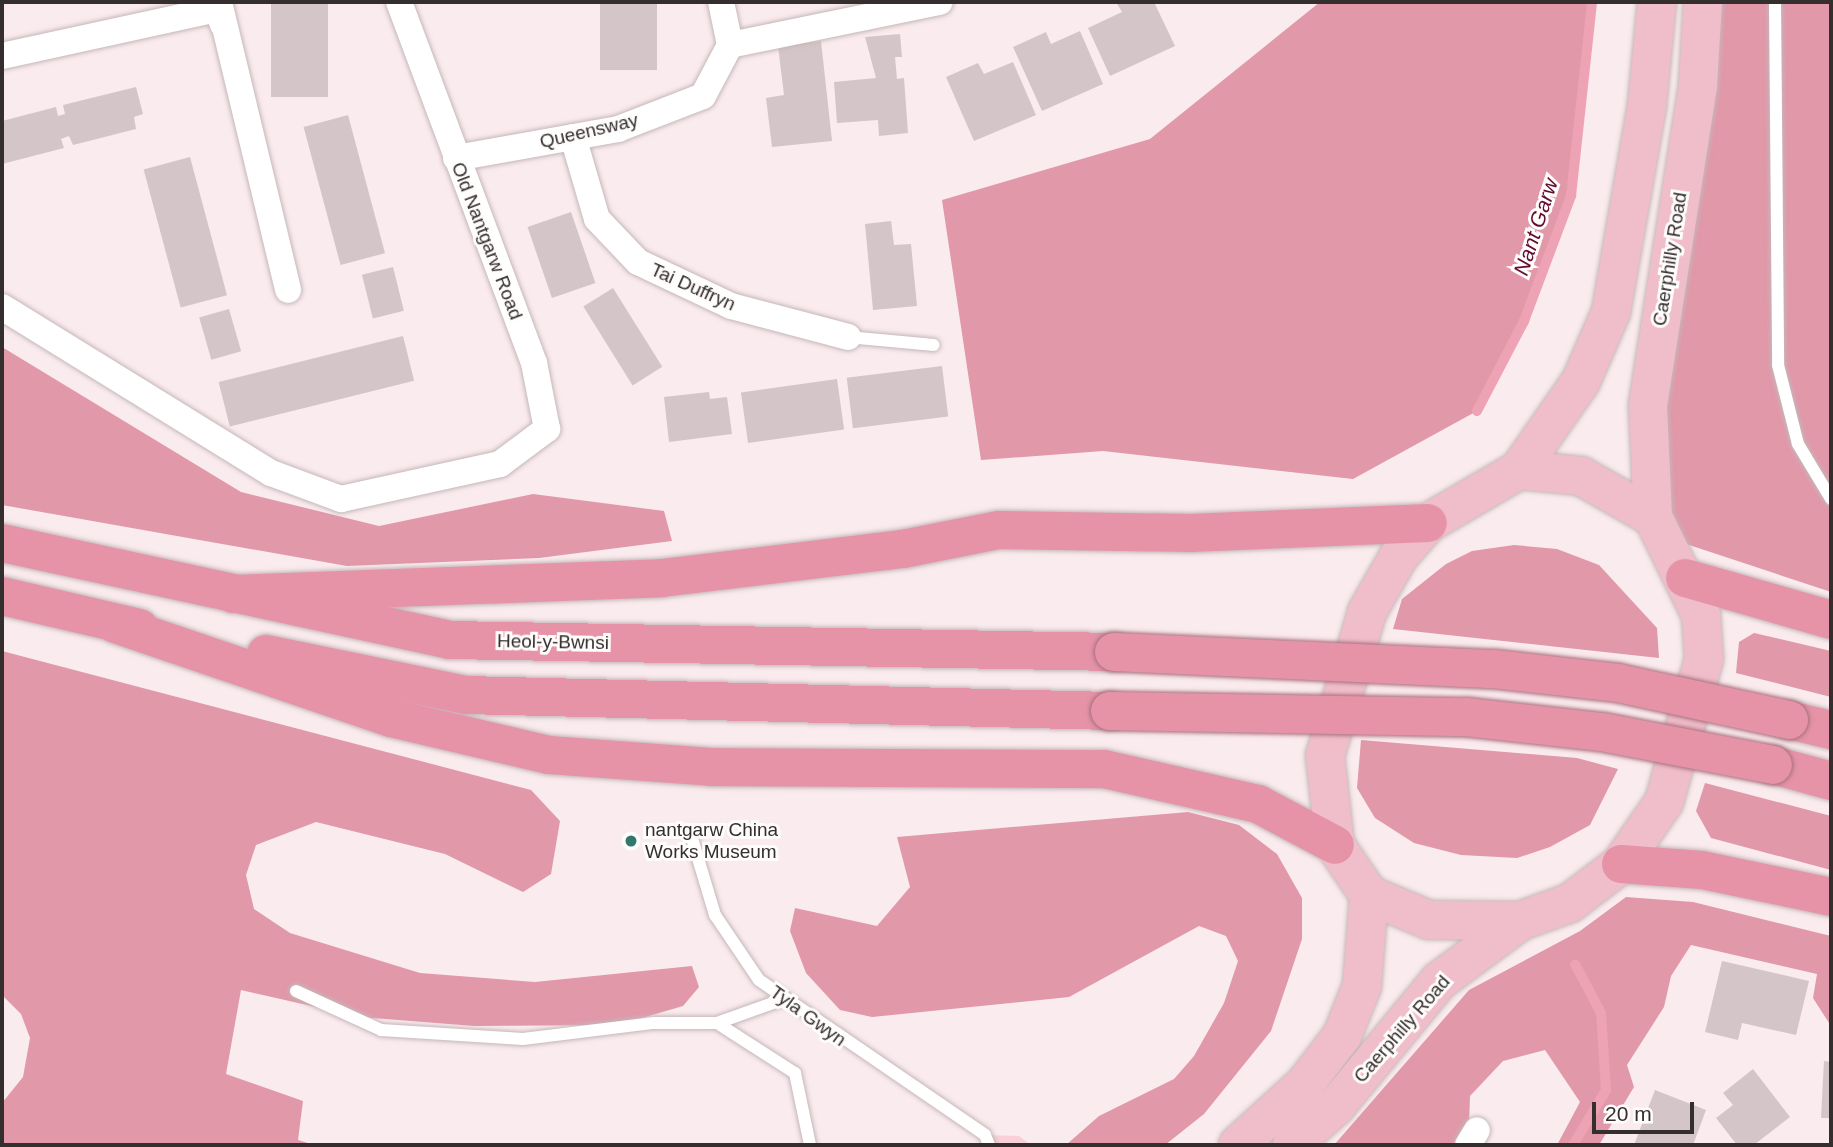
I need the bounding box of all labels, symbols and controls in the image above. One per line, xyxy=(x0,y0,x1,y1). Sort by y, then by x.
street label: Queensway xyxy=(538,109,640,153)
street label: Old Nantgarw Road xyxy=(446,159,528,323)
water label: Nant Garw xyxy=(1509,175,1563,279)
street label: Caerphilly Road xyxy=(1648,190,1692,328)
street label: Tai Duffryn xyxy=(647,258,739,316)
street label: Heol-y-Bwnsi xyxy=(497,630,609,654)
place label: nantgarw China Works Museum xyxy=(645,819,778,863)
marker: nantgarw China Works Museum xyxy=(623,833,639,849)
street label: Caerphilly Road xyxy=(1349,971,1455,1087)
street label: Tyla Gwyn xyxy=(765,981,851,1051)
scale bar xyxy=(1595,1088,1696,1132)
text: 20 m xyxy=(1605,1102,1652,1125)

